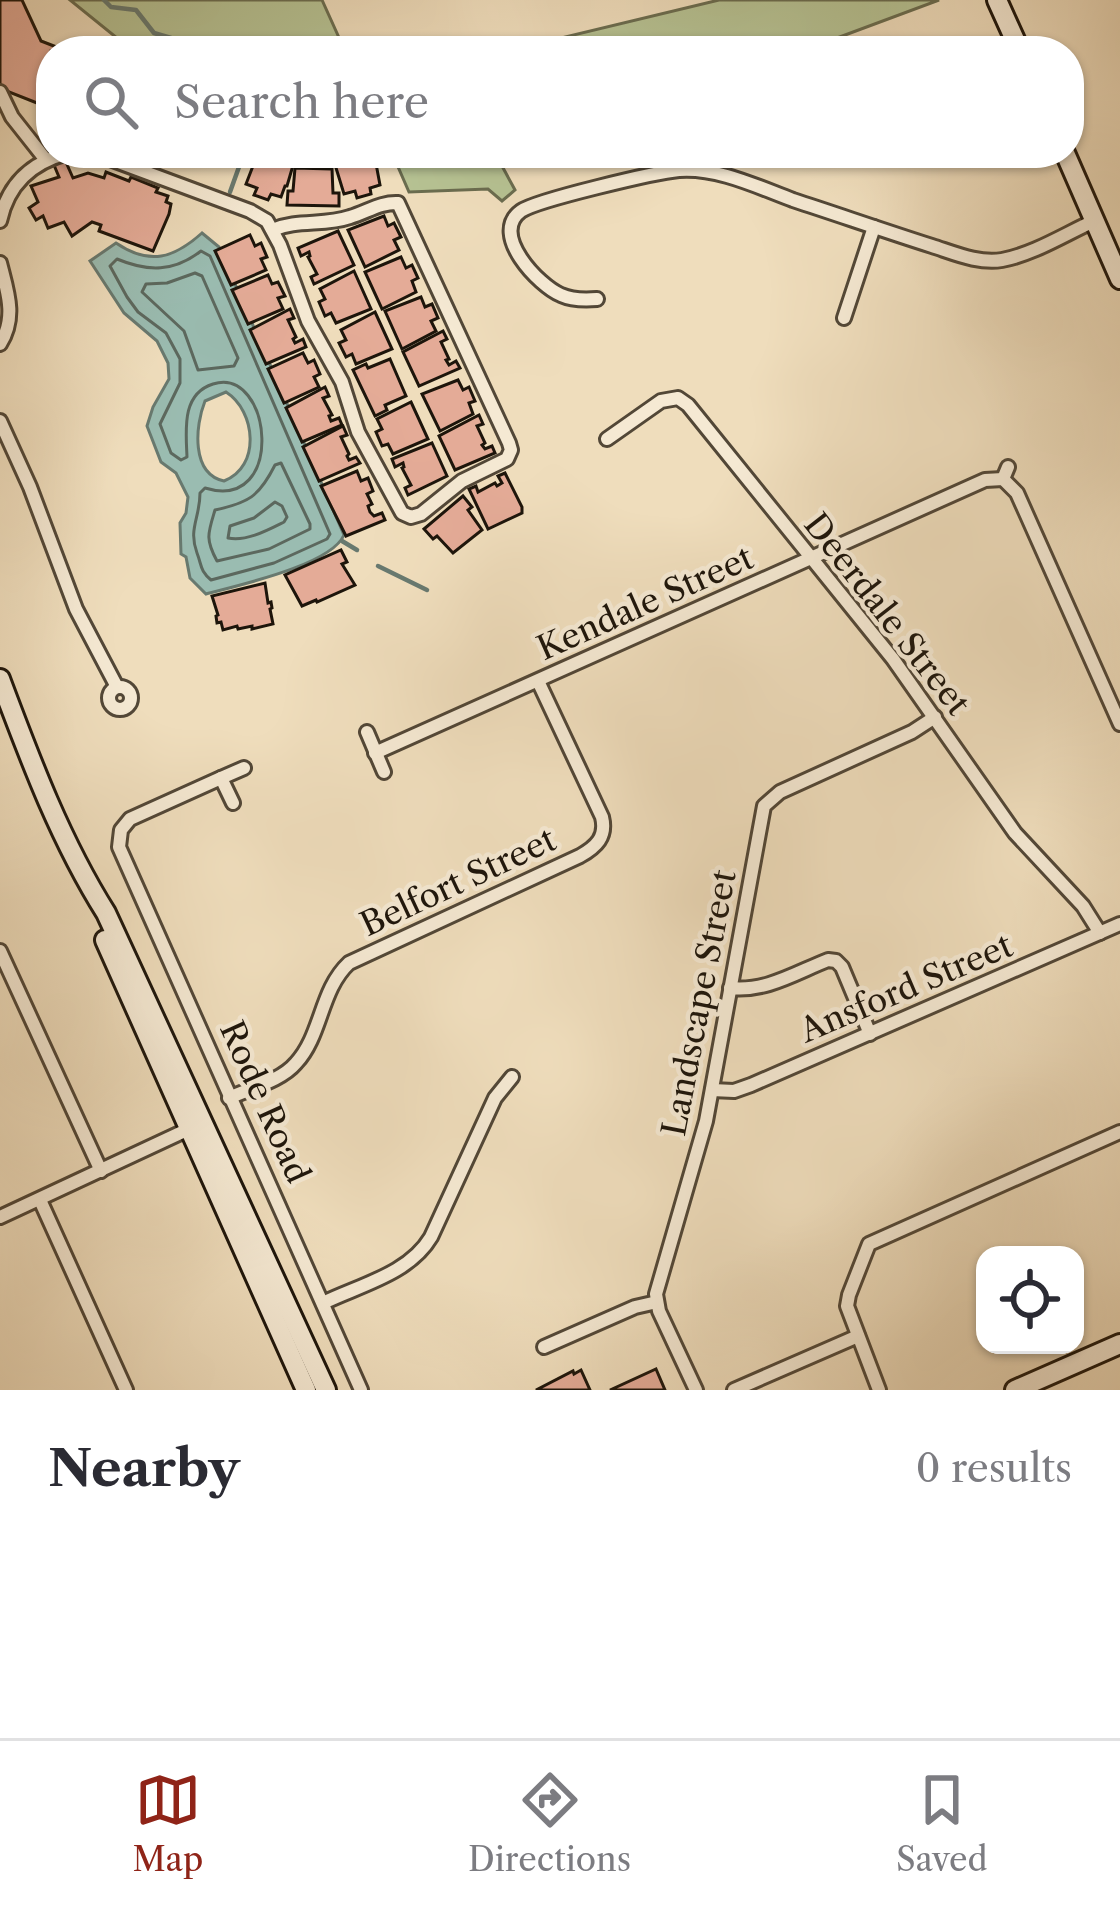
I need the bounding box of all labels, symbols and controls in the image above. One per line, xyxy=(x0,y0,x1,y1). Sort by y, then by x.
search box xyxy=(36,36,1084,168)
icon: search xyxy=(78,69,144,135)
text: Search here xyxy=(174,74,429,130)
street label: Deerdale Street xyxy=(795,505,979,724)
street label: Kendale Street xyxy=(531,537,760,669)
street label: Belfort Street xyxy=(354,819,562,945)
street label: Landscape Street xyxy=(653,866,745,1139)
street label: Ansford Street xyxy=(793,925,1019,1052)
street label: Rode Road xyxy=(211,1015,319,1189)
map controls xyxy=(976,1246,1084,1354)
button: locate xyxy=(976,1246,1084,1354)
text: Nearby xyxy=(48,1437,240,1499)
text: 0 results xyxy=(916,1444,1072,1492)
tab: Map xyxy=(132,1767,203,1880)
tab: Directions xyxy=(468,1767,631,1880)
tab: Saved xyxy=(896,1767,988,1880)

